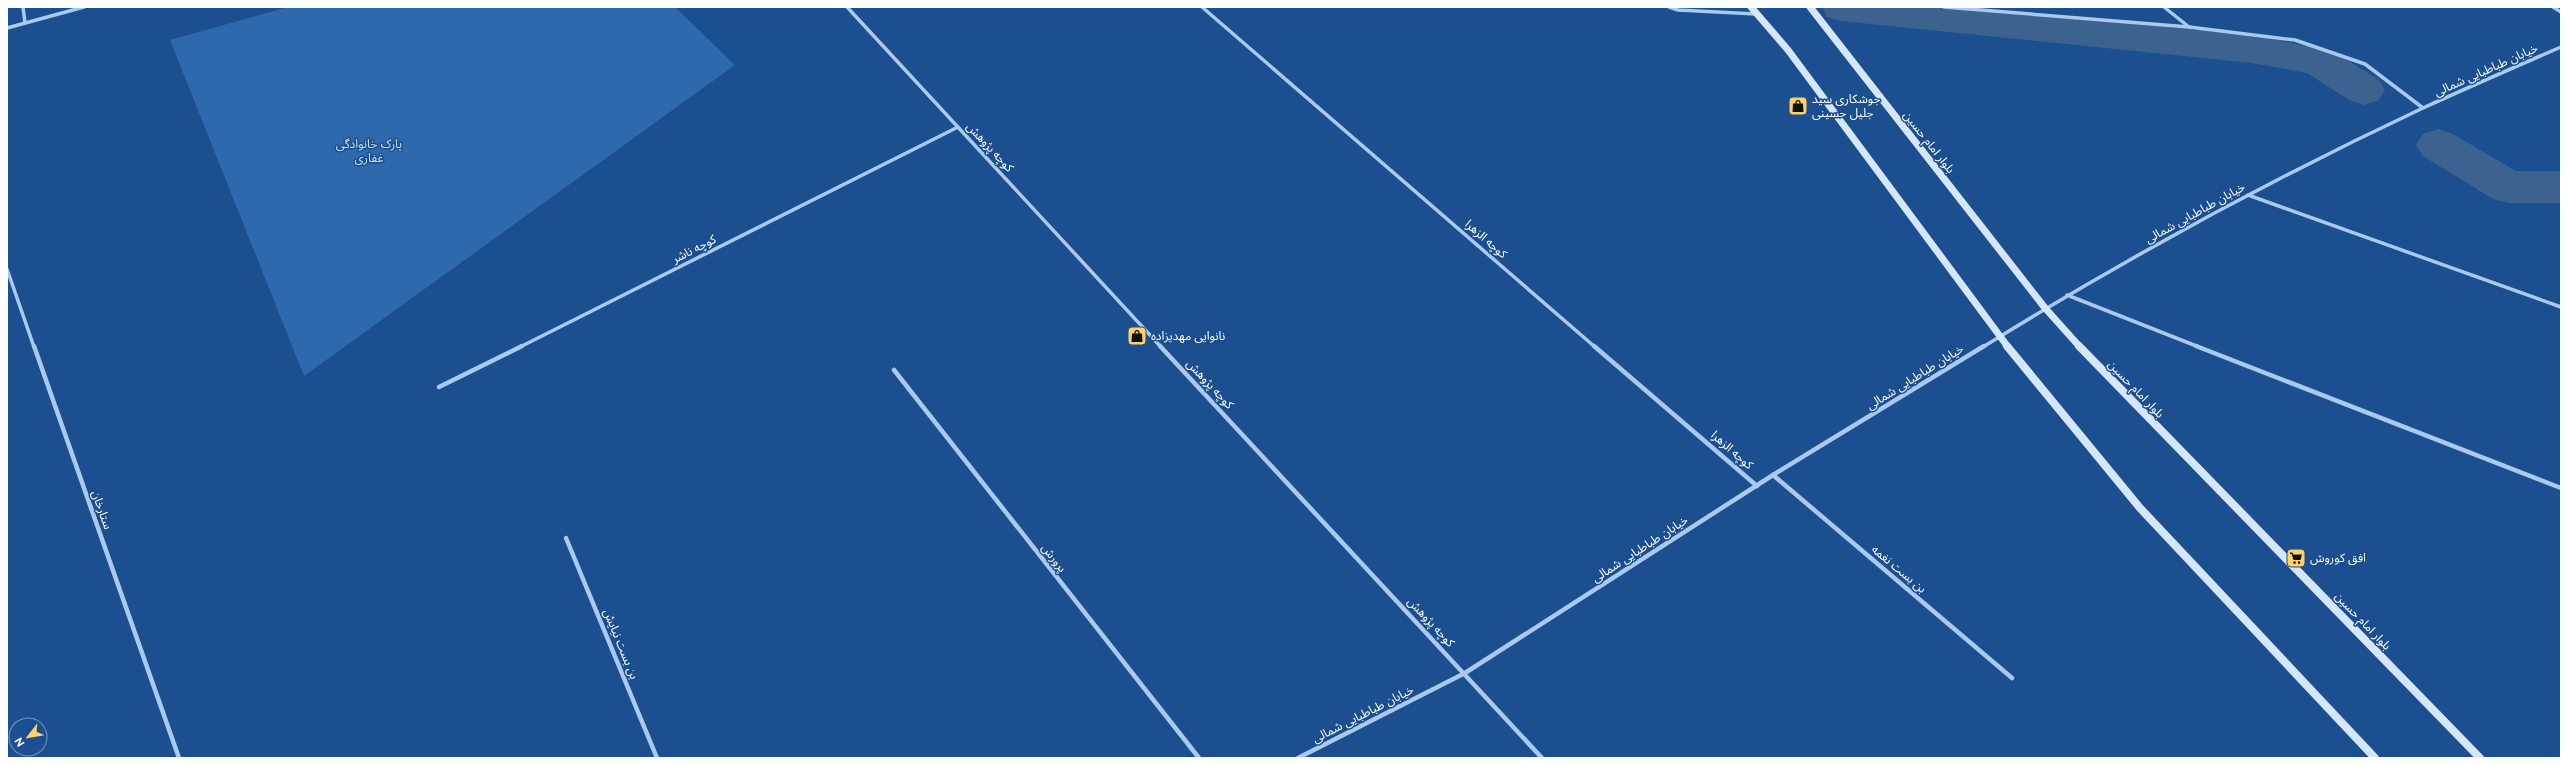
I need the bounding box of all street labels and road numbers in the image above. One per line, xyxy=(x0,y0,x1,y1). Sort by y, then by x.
street label: خیابان طباطبایی شمالی xyxy=(2432,41,2540,99)
street label: بلوار امام حسین xyxy=(1899,108,1958,177)
street label: کوچه پژوهش xyxy=(963,119,1017,176)
street label: خیابان طباطبایی شمالی xyxy=(2143,180,2247,246)
street label: کوچه الزهرا xyxy=(1461,217,1511,262)
street label: کوچه ناشر xyxy=(669,232,720,267)
street label: خیابان طباطبایی شمالی xyxy=(1864,341,1966,413)
street label: کوچه پژوهش xyxy=(1183,356,1237,413)
street label: بلوار امام حسین xyxy=(2104,357,2167,422)
street label: کوچه الزهرا xyxy=(1707,428,1757,473)
street label: ستارخان xyxy=(89,489,115,531)
street label: خیابان طباطبایی شمالی xyxy=(1589,513,1691,585)
street label: پرورش xyxy=(1038,541,1069,576)
street label: بن بست نغمه xyxy=(1869,542,1929,596)
street label: بلوار امام حسین xyxy=(2331,589,2394,654)
street label: کوچه پژوهش xyxy=(1404,594,1458,651)
street label: بن بست نیایش xyxy=(600,607,641,681)
street label: خیابان طباطبایی شمالی xyxy=(1310,682,1416,746)

